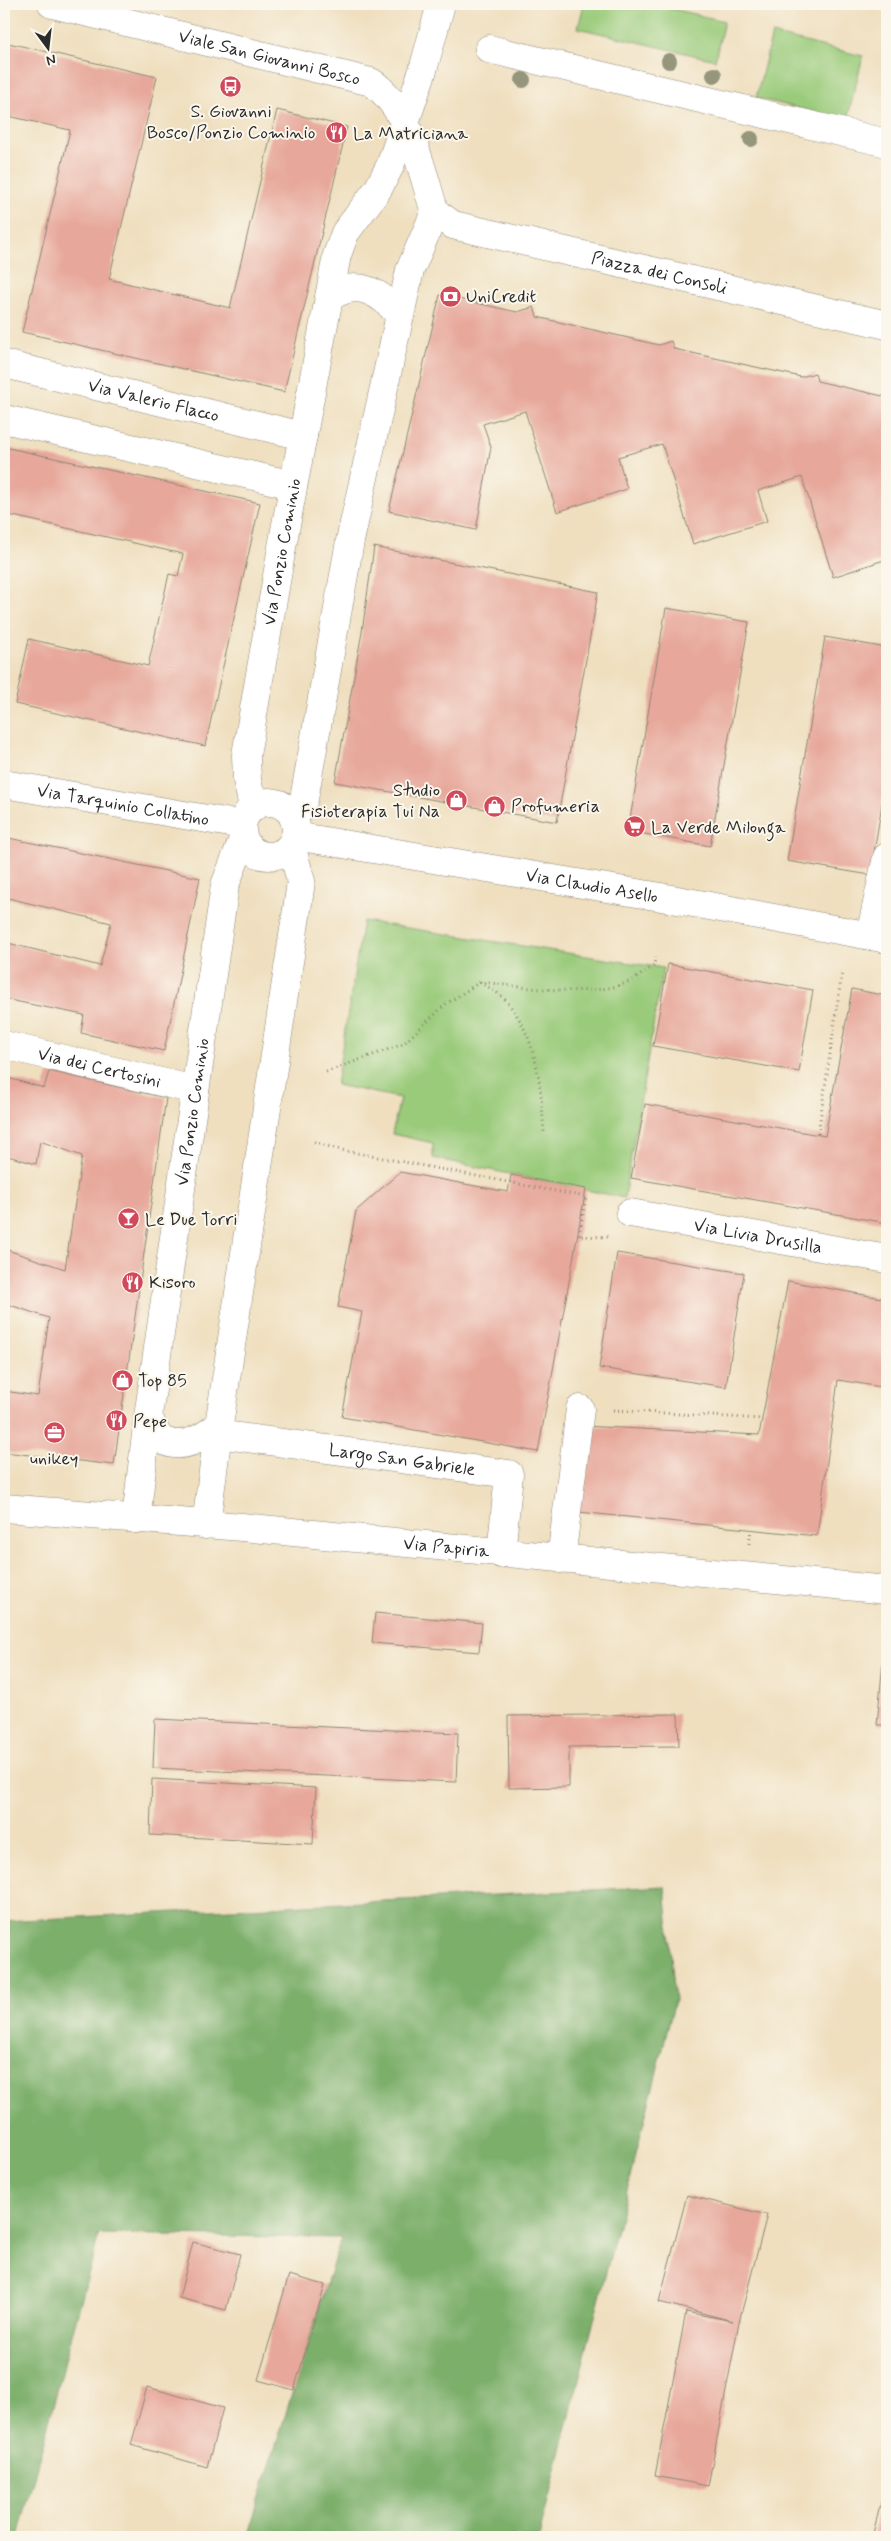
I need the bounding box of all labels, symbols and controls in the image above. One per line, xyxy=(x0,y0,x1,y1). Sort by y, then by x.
north arrow xyxy=(22,22,72,72)
street label: Viale San Giovanni Bosco xyxy=(176,24,363,92)
text: N xyxy=(44,50,58,69)
bus stop icon: S. Giovanni Bosco/Ponzio Cominio xyxy=(219,74,243,98)
place label: S. Giovanni Bosco/Ponzio Cominio xyxy=(147,100,315,145)
restaurant icon: La Matriciana xyxy=(325,121,349,145)
place label: La Matriciana xyxy=(353,122,468,146)
street label: Piazza dei Consoli xyxy=(589,246,729,301)
bank icon: UniCredit xyxy=(438,284,462,308)
place label: UniCredit xyxy=(466,285,537,309)
street label: Via Valerio Flacco xyxy=(85,374,222,428)
street label: Via Ponzio Cominio xyxy=(258,476,308,627)
street label: Via Tarquinio Collatino xyxy=(35,779,211,832)
place label: Studio Fisioterapia Tui Na xyxy=(301,779,440,824)
shop icon: Studio Fisioterapia Tui Na xyxy=(444,788,468,812)
shop icon: Profumeria xyxy=(483,794,507,818)
place label: Profumeria xyxy=(511,795,600,819)
supermarket icon: La Verde Milonga xyxy=(623,815,647,839)
place label: La Verde Milonga xyxy=(651,816,786,842)
street label: Via Claudio Asello xyxy=(524,864,660,909)
street label: Via Ponzio Cominio xyxy=(171,1037,216,1187)
street label: Via dei Certosini xyxy=(35,1042,163,1095)
bar icon: Le Due Torri xyxy=(117,1207,141,1231)
place label: Le Due Torri xyxy=(145,1208,237,1232)
street label: Via Livia Drusilla xyxy=(692,1214,824,1260)
restaurant icon: Kisoro xyxy=(121,1270,145,1294)
place label: Kisoro xyxy=(149,1271,196,1295)
shop icon: Top 85 xyxy=(110,1368,134,1392)
place label: Top 85 xyxy=(138,1369,187,1393)
restaurant icon: Pepe xyxy=(105,1409,129,1433)
place label: Pepe xyxy=(133,1410,167,1434)
office icon: unikey xyxy=(42,1421,66,1445)
street label: Largo San Gabriele xyxy=(327,1438,477,1482)
place label: unikey xyxy=(30,1447,78,1471)
street label: Via Papiria xyxy=(402,1532,491,1564)

